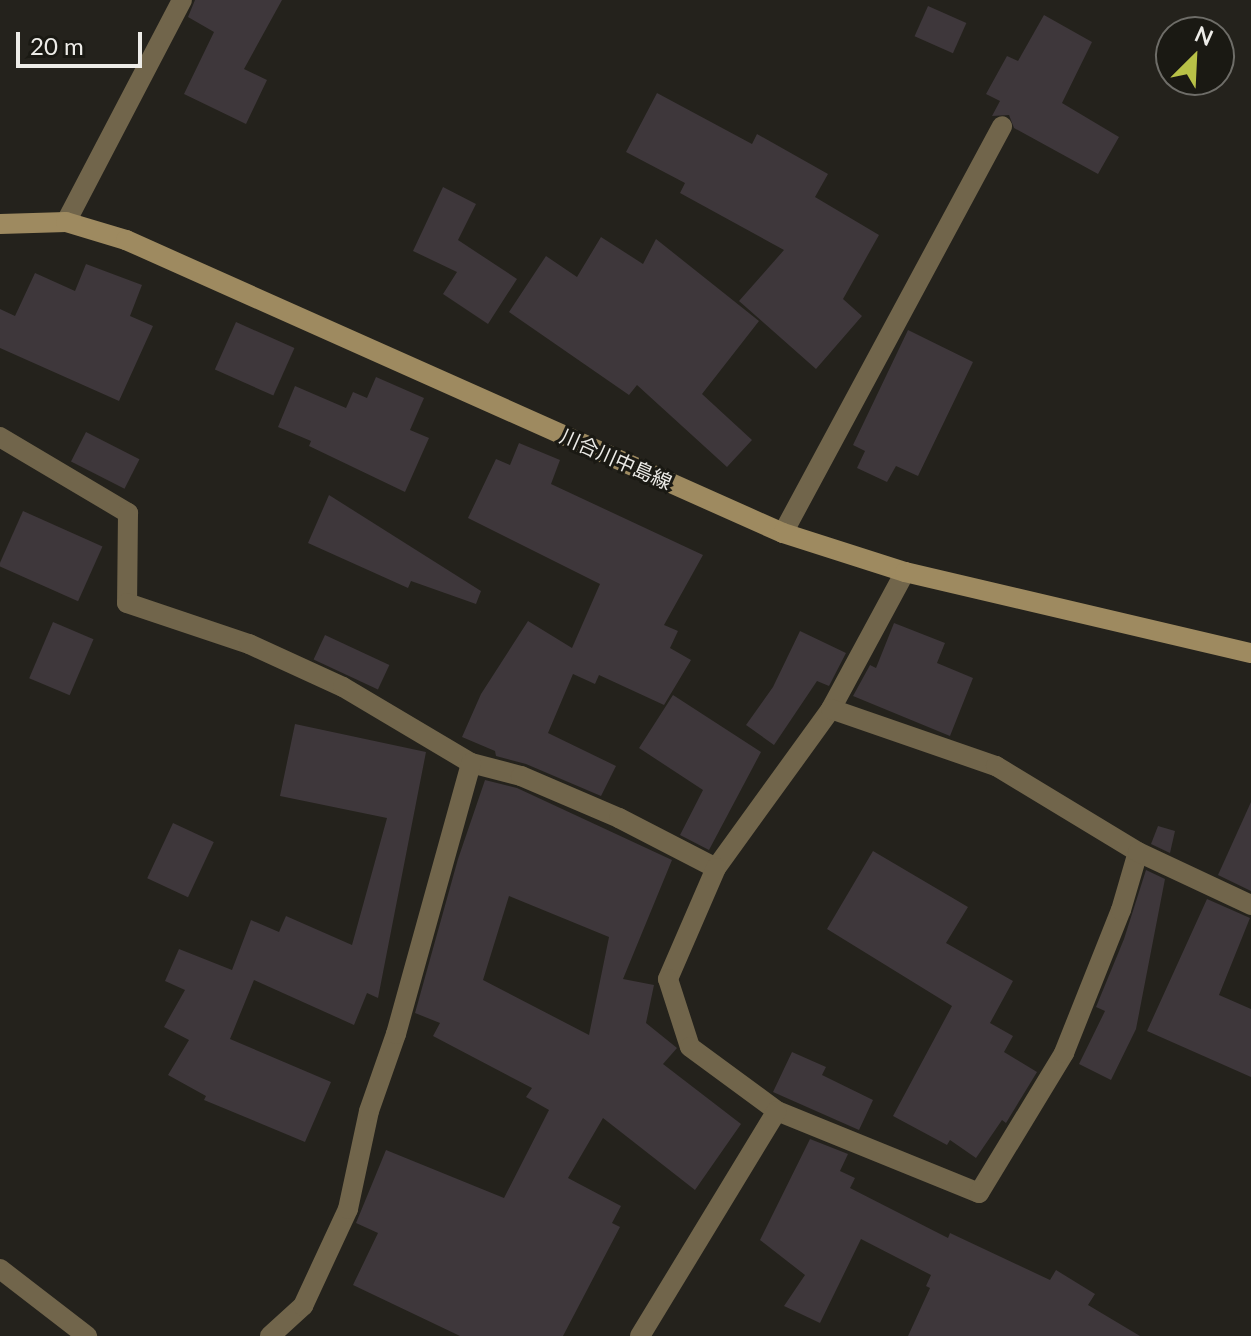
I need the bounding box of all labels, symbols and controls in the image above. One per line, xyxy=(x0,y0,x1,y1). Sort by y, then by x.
scale bar xyxy=(20,16,146,66)
north arrow xyxy=(1155,16,1235,96)
text: N xyxy=(1191,20,1217,51)
text: 20 m xyxy=(30,31,84,60)
street label: 川合川中島線 xyxy=(556,424,676,494)

